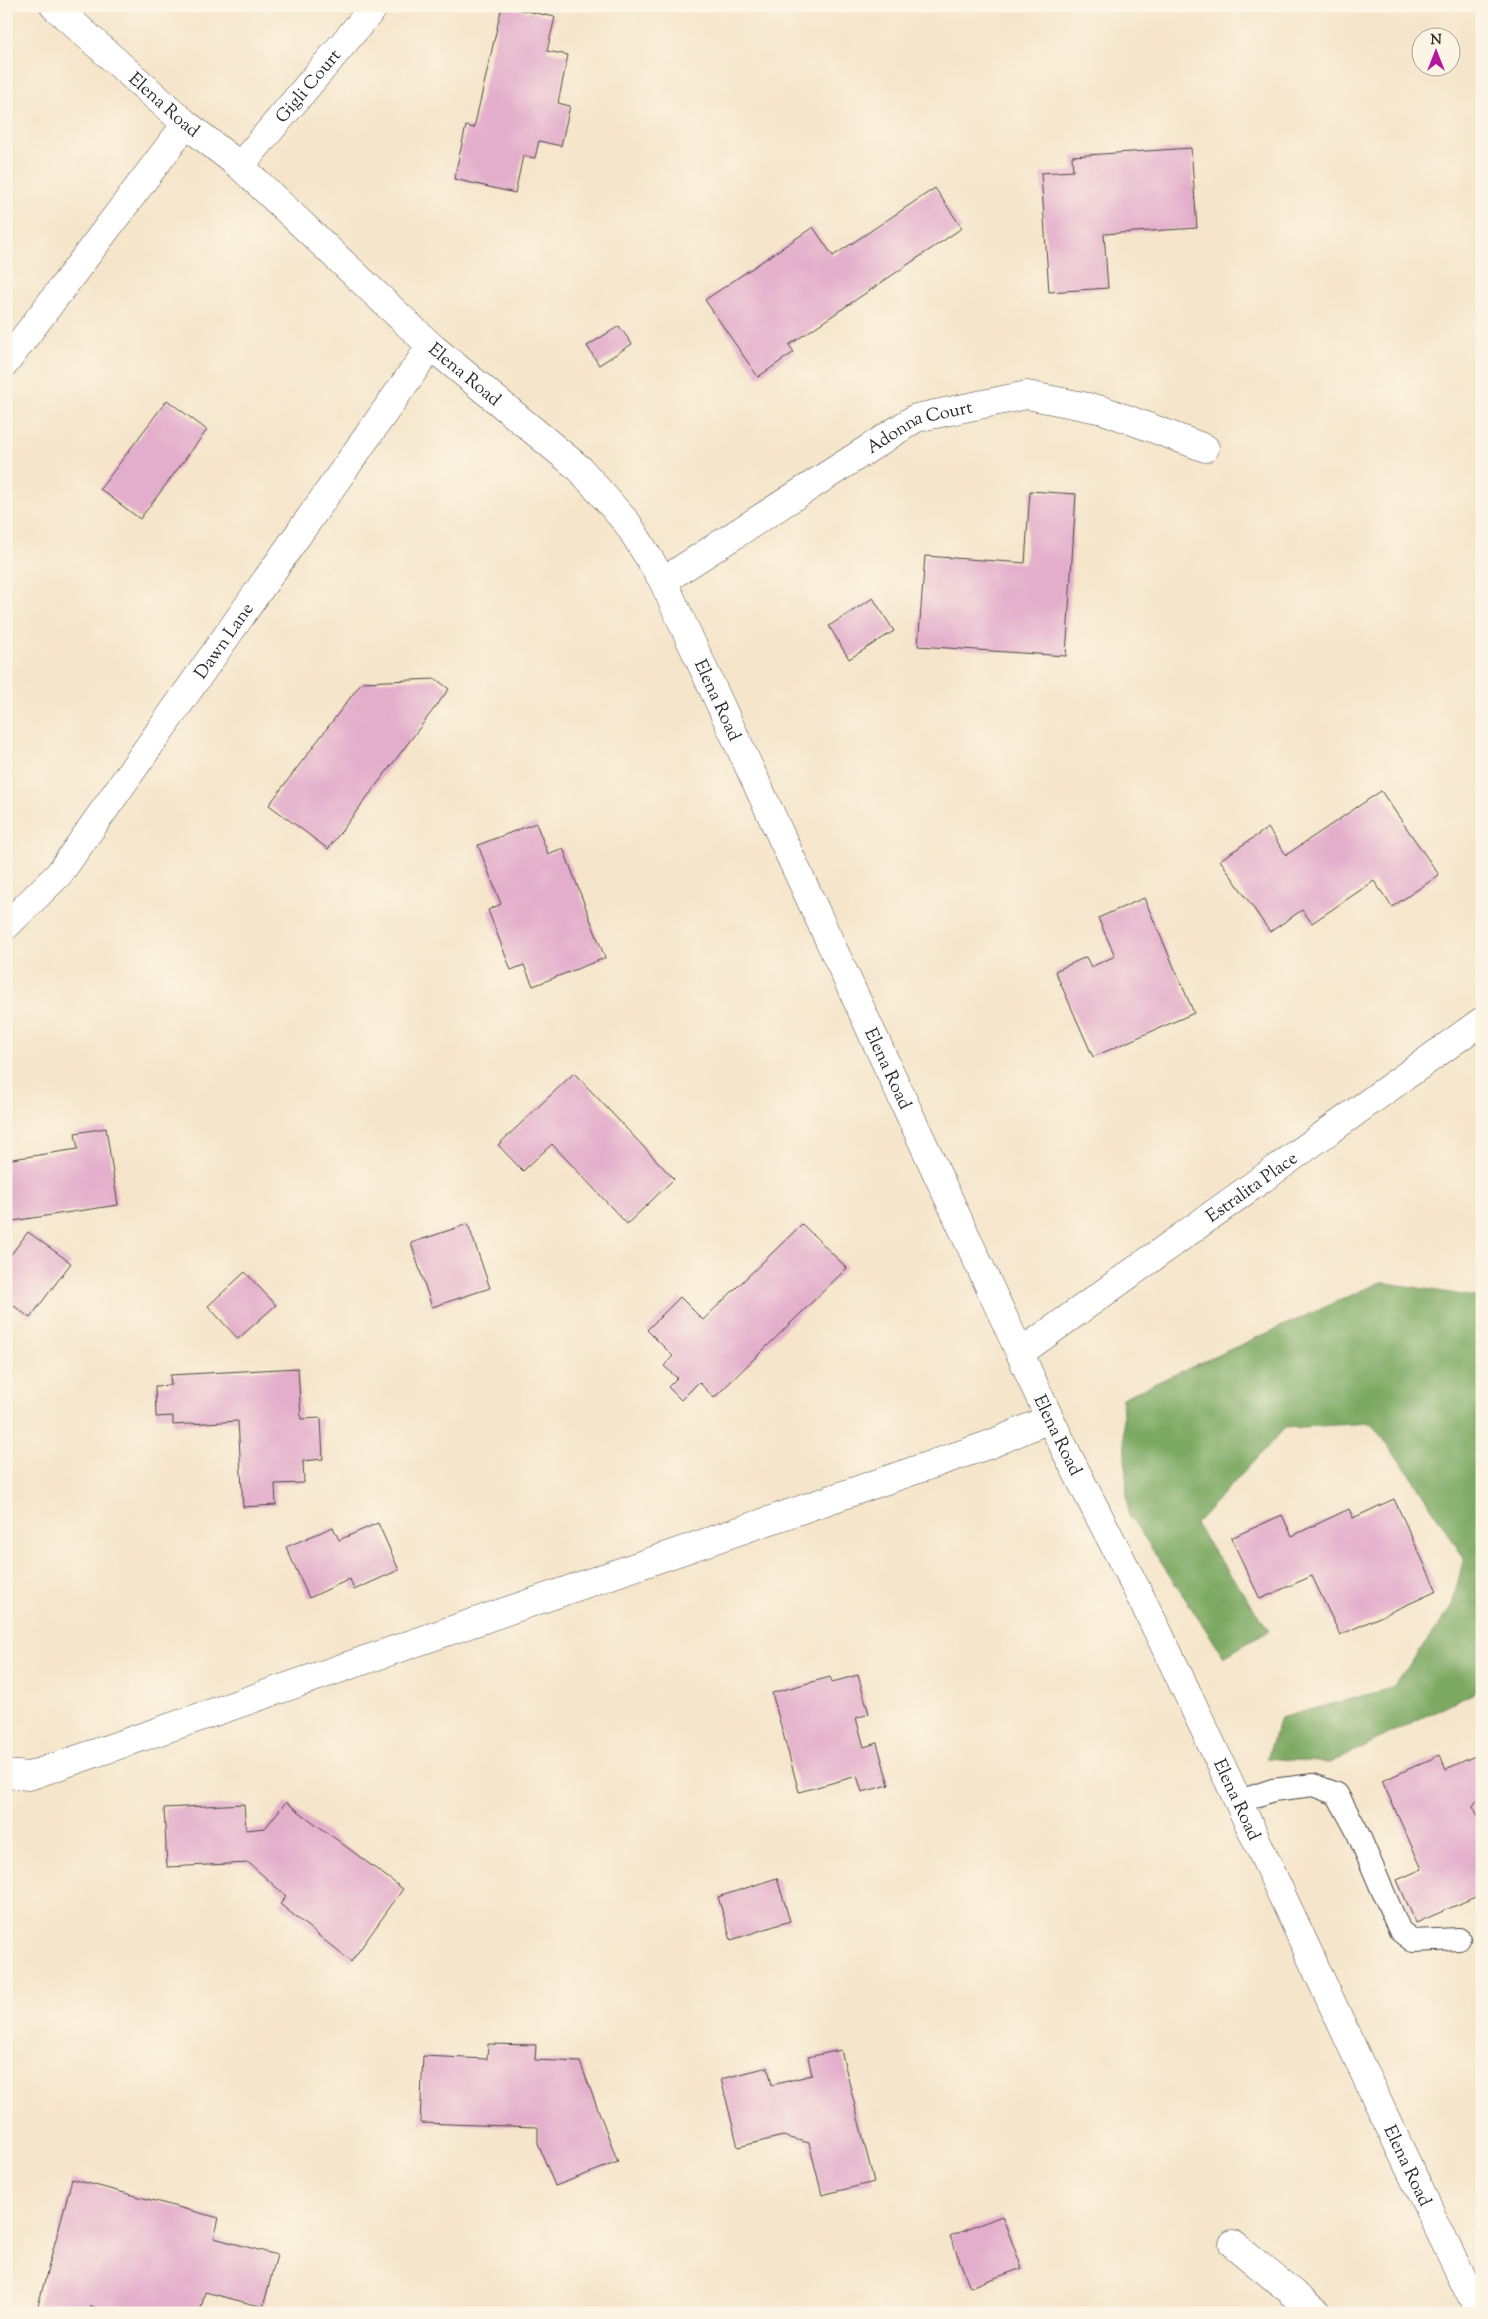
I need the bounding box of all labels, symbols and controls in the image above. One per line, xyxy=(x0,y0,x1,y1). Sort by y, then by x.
north arrow xyxy=(1410,28,1460,78)
text: N xyxy=(1430,31,1442,51)
street label: Gigli Court xyxy=(270,44,348,130)
street label: Elena Road xyxy=(122,67,204,145)
street label: Elena Road xyxy=(422,338,506,413)
street label: Adonna Court xyxy=(862,396,975,462)
street label: Dawn Lane xyxy=(189,598,261,685)
street label: Elena Road xyxy=(686,656,746,746)
street label: Elena Road xyxy=(856,1024,917,1114)
street label: Estralita Place xyxy=(1201,1146,1304,1230)
street label: Elena Road xyxy=(1026,1391,1087,1481)
street label: Elena Road xyxy=(1205,1755,1266,1845)
street label: Elena Road xyxy=(1376,2121,1437,2211)

